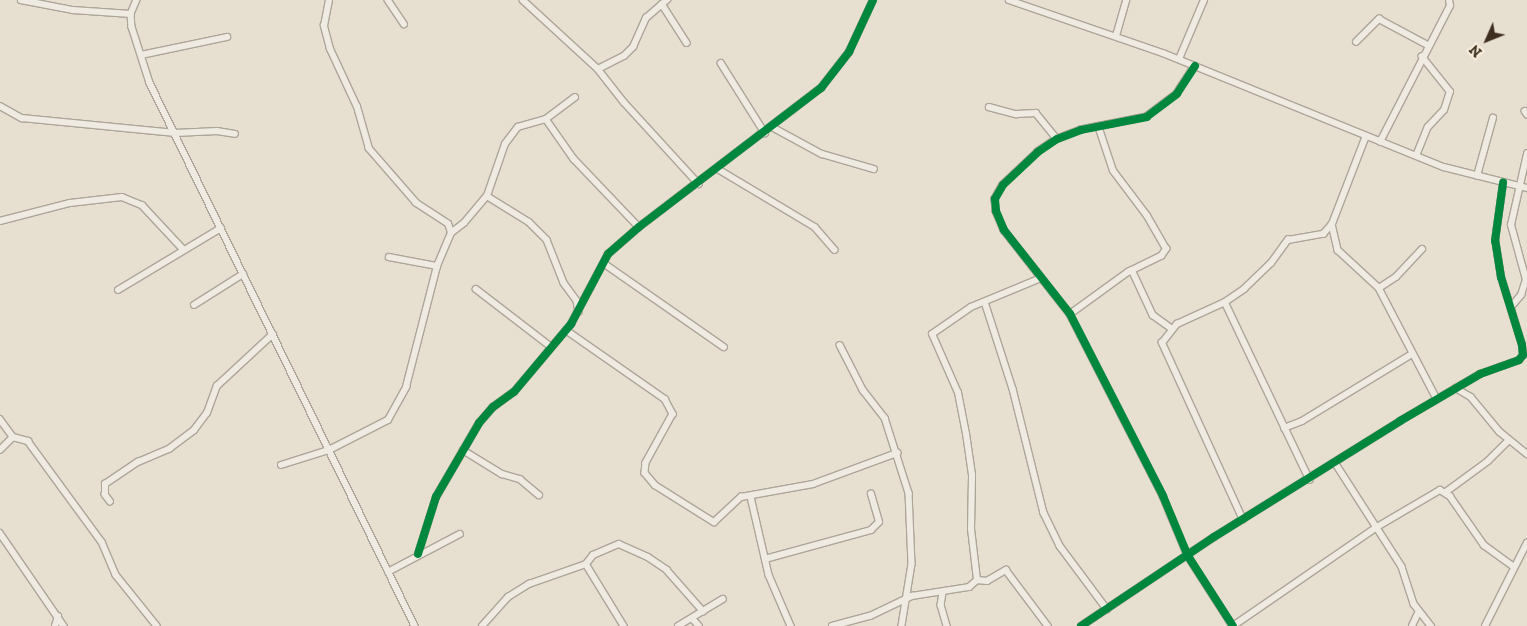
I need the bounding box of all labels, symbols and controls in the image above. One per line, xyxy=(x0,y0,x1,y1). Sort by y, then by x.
north arrow xyxy=(1462,15,1512,65)
text: N xyxy=(1466,41,1486,61)

